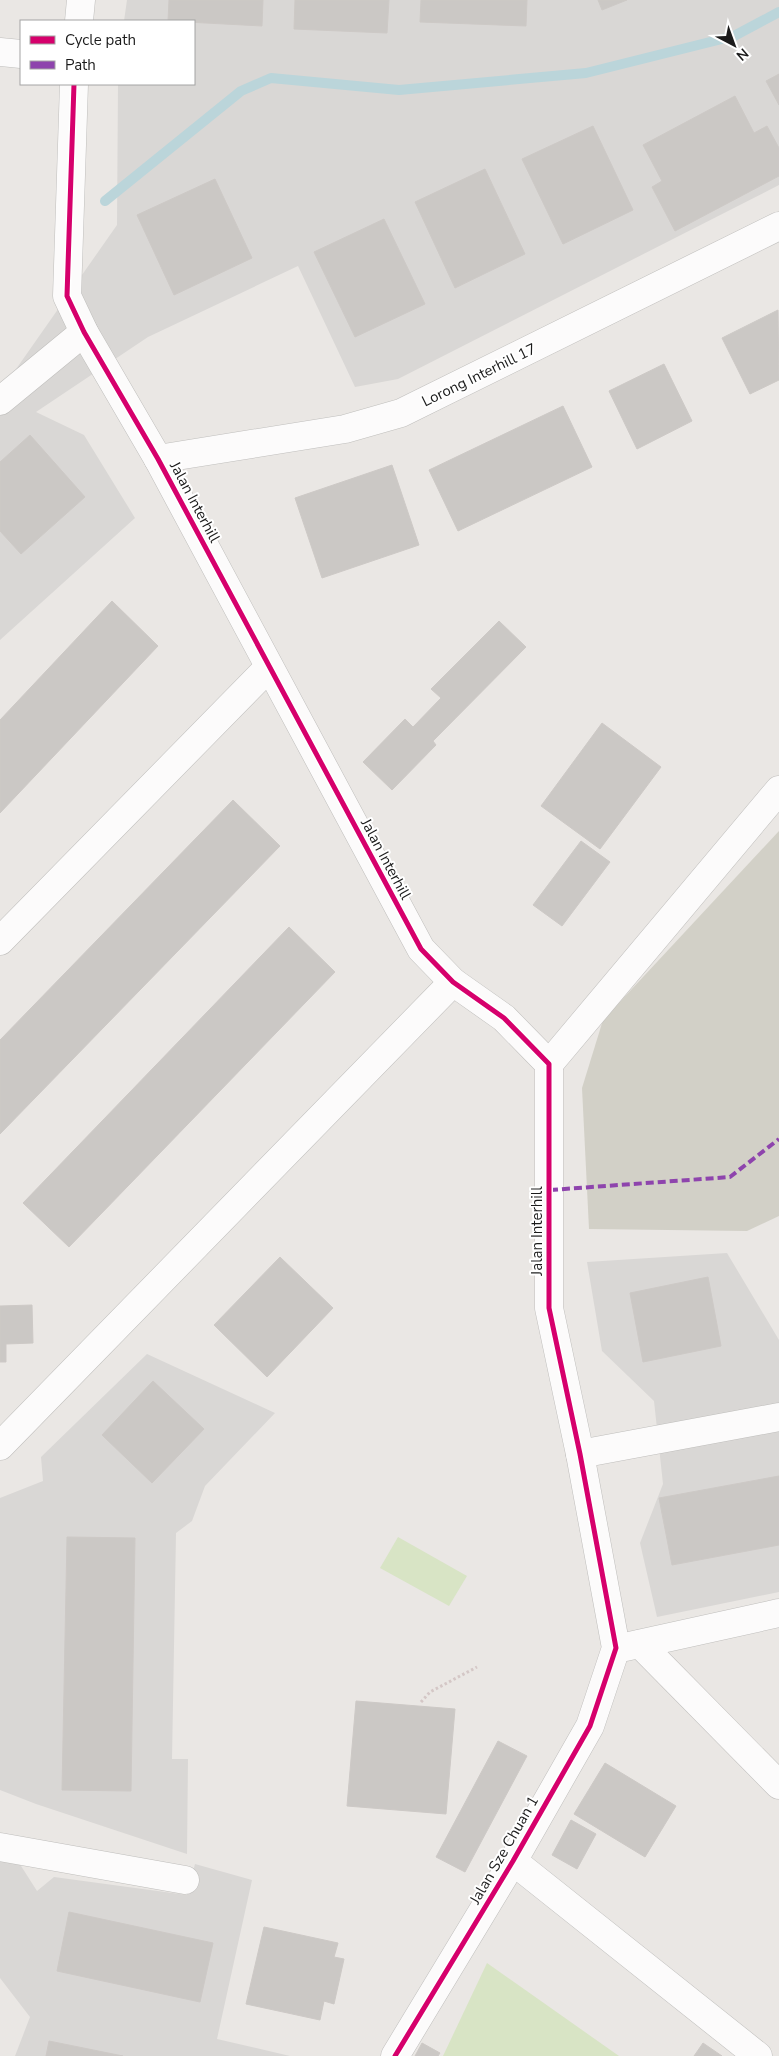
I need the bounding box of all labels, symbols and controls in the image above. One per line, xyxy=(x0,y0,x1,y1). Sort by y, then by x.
legend xyxy=(20,20,195,85)
north arrow xyxy=(709,20,759,70)
text: Cycle path xyxy=(65,30,136,50)
text: N xyxy=(732,44,752,65)
text: Path xyxy=(65,55,96,75)
street label: Lorong Interhill 17 xyxy=(419,339,539,411)
street label: Jalan Interhill xyxy=(165,457,225,547)
street label: Jalan Interhill xyxy=(356,814,416,904)
street label: Jalan Interhill xyxy=(527,1186,547,1277)
street label: Jalan Sze Chuan 1 xyxy=(464,1792,543,1909)

